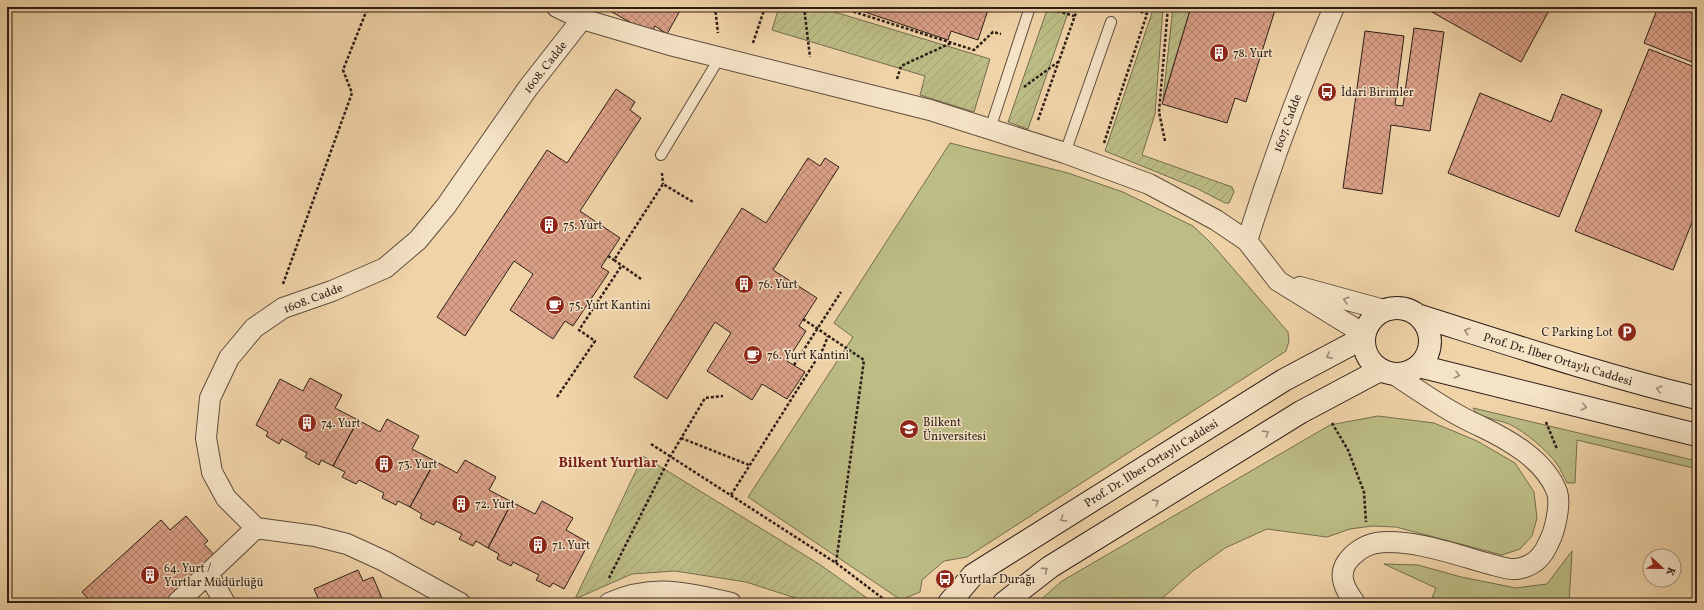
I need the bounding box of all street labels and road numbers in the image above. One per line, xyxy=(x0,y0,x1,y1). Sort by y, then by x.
street label: 1608. Cadde xyxy=(520,38,571,97)
street label: 1607. Cadde xyxy=(1270,92,1306,155)
street label: 1608. Cadde xyxy=(281,280,346,318)
street label: Prof. Dr. İlber Ortaylı Caddesi xyxy=(1481,330,1635,390)
street label: Prof. Dr. İlber Ortaylı Caddesi xyxy=(1081,416,1222,512)

